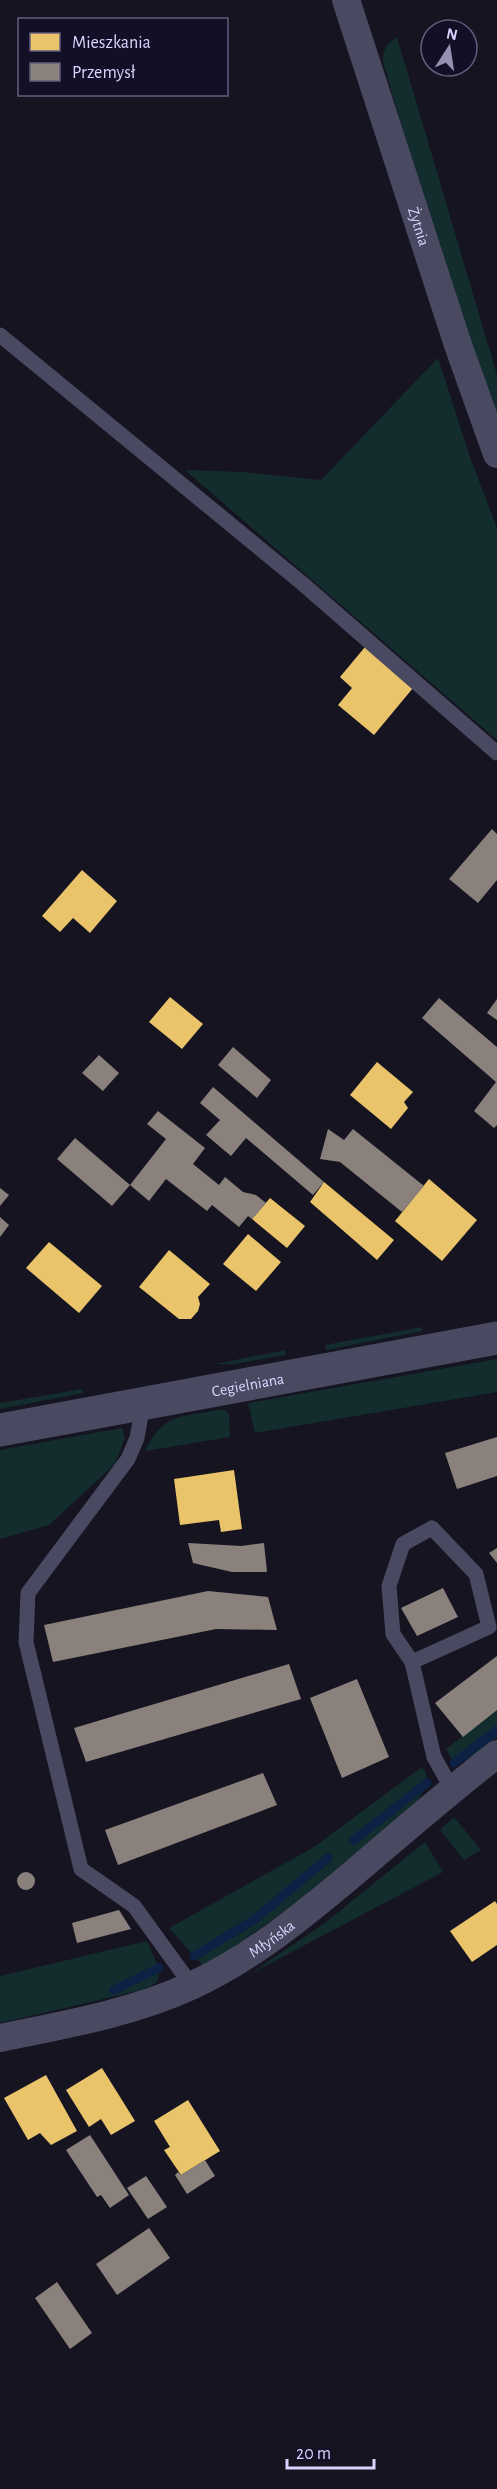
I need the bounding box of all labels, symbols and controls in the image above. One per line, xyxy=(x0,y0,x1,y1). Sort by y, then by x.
legend xyxy=(18,18,228,96)
north arrow xyxy=(419,18,479,78)
text: N xyxy=(445,25,459,43)
text: Mieszkania xyxy=(72,34,151,52)
text: Przemysł xyxy=(72,64,136,82)
street label: Żytnia xyxy=(405,205,432,248)
street label: Cegielniana xyxy=(210,1371,285,1400)
street label: Młyńska xyxy=(246,1917,298,1961)
scale bar xyxy=(287,2432,374,2470)
text: 20 m xyxy=(296,2445,331,2463)

